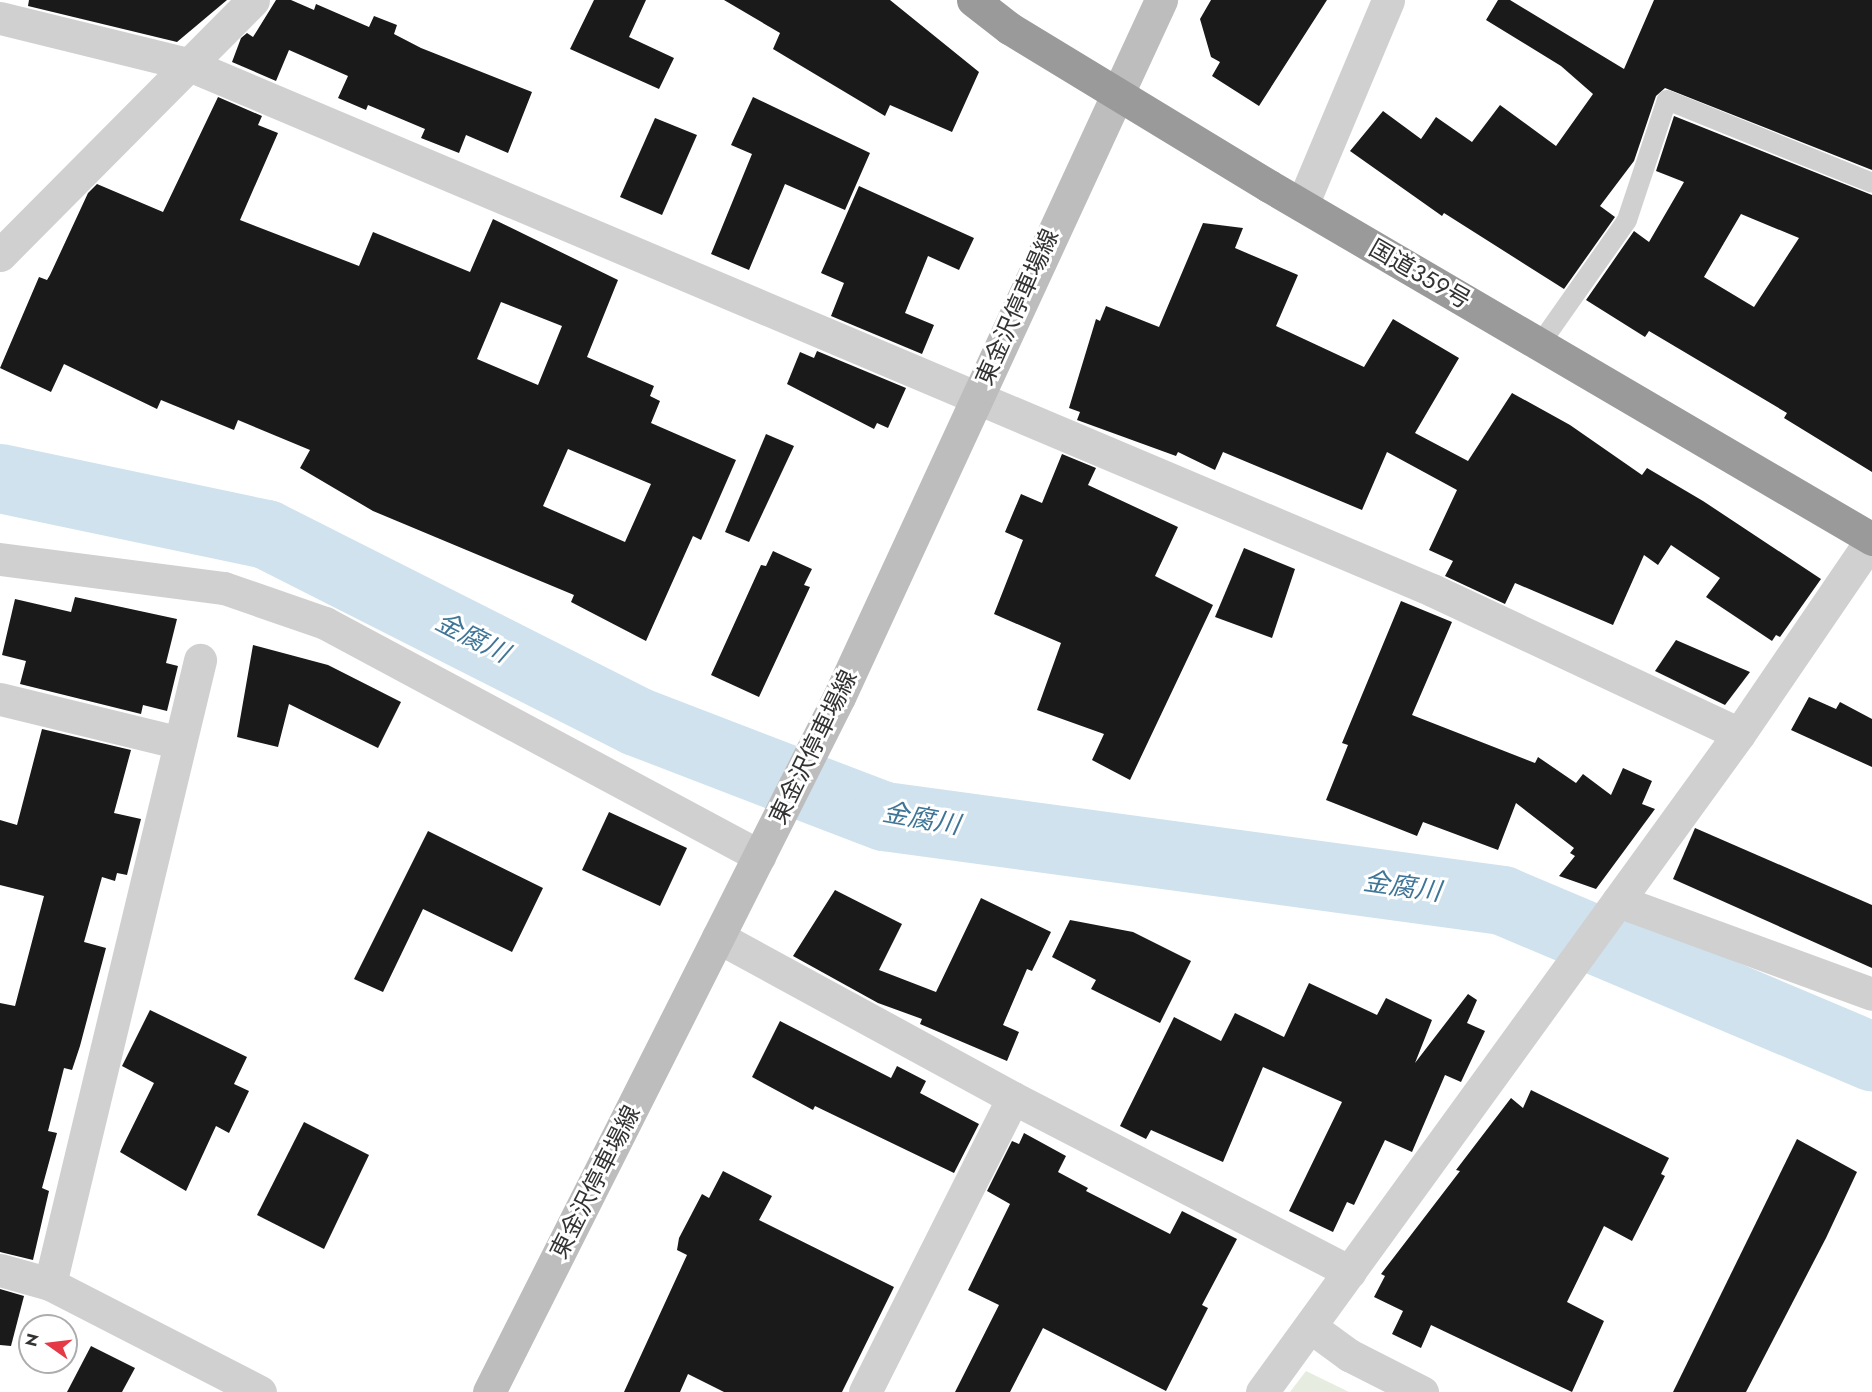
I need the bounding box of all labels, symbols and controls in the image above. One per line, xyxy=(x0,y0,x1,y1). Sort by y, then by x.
street label: 東金沢停車場線 xyxy=(970,224,1064,390)
street label: 国道359号 xyxy=(1364,233,1476,315)
water label: 金腐川 xyxy=(430,606,514,670)
street label: 東金沢停車場線 xyxy=(763,665,863,829)
water label: 金腐川 xyxy=(880,797,962,841)
water label: 金腐川 xyxy=(1361,866,1443,908)
street label: 東金沢停車場線 xyxy=(544,1101,646,1263)
north arrow xyxy=(18,1314,78,1374)
text: N xyxy=(19,1331,45,1349)

